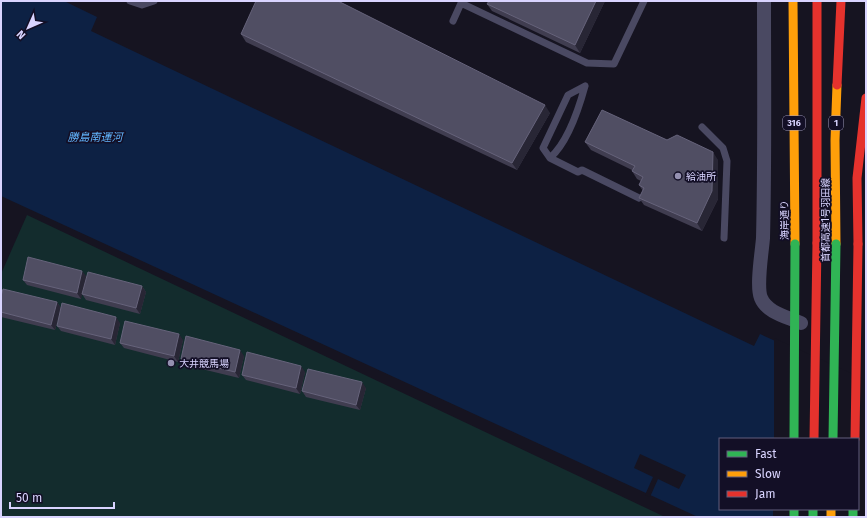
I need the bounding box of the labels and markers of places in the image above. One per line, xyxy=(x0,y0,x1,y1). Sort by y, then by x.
marker: 給油所 xyxy=(673,171,683,181)
place label: 給油所 xyxy=(686,171,716,183)
marker: 大井競馬場 xyxy=(166,358,176,368)
place label: 大井競馬場 xyxy=(179,358,229,370)

